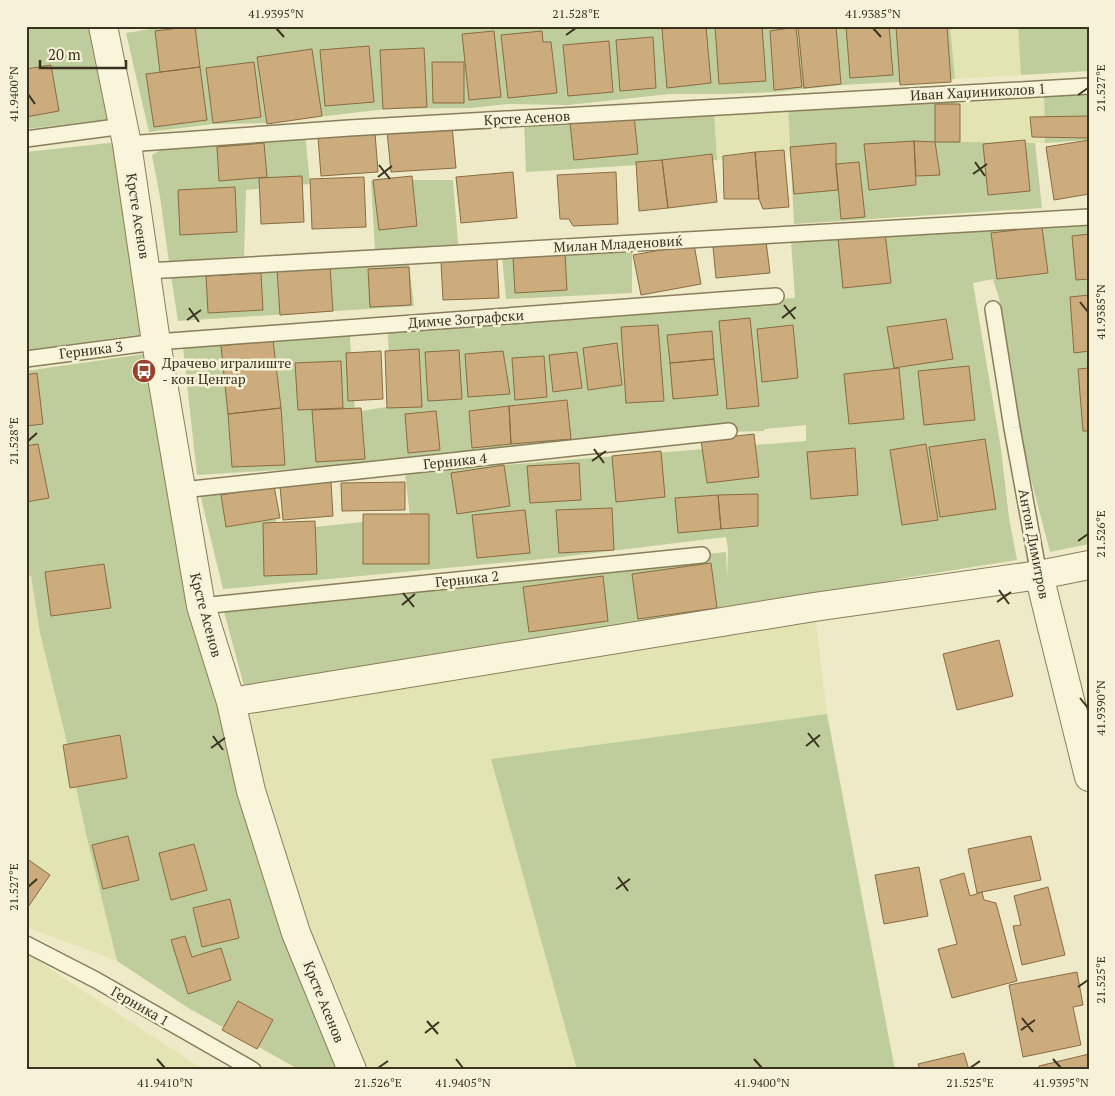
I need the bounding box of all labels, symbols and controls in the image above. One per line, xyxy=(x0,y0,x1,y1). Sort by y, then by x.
text: 41.9395°N xyxy=(248,6,304,21)
text: 21.528°E xyxy=(552,6,600,21)
text: 41.9385°N xyxy=(845,6,901,21)
scale bar xyxy=(40,38,126,70)
text: 20 m xyxy=(48,44,81,64)
text: 21.527°E xyxy=(1093,64,1108,112)
text: 41.9400°N xyxy=(6,66,21,122)
street label: Иван Хаџиниколов 1 xyxy=(910,78,1046,105)
street label: Крсте Асенов xyxy=(483,106,571,129)
street label: Крсте Асенов xyxy=(122,172,155,260)
street label: Милан Младеновиќ xyxy=(553,231,683,256)
text: 41.9385°N xyxy=(1093,284,1108,340)
street label: Димче Зографски xyxy=(407,305,525,332)
street label: Герника 3 xyxy=(58,336,124,363)
place label: Драчево игралиште - кон Центар xyxy=(162,353,291,388)
bus stop icon: Драчево игралиште - кон Центар xyxy=(131,358,157,384)
text: 21.528°E xyxy=(6,417,21,465)
street label: Герника 4 xyxy=(422,448,488,473)
street label: Антон Димитров xyxy=(1015,487,1054,601)
text: 21.526°E xyxy=(1093,510,1108,558)
street label: Герника 2 xyxy=(434,566,500,591)
street label: Крсте Асенов xyxy=(186,571,227,659)
text: 41.9390°N xyxy=(1093,680,1108,736)
text: 21.527°E xyxy=(6,863,21,911)
text: 21.525°E xyxy=(1093,956,1108,1004)
street label: Крсте Асенов xyxy=(299,958,349,1045)
street label: Герника 1 xyxy=(108,981,173,1030)
text: 41.9410°N xyxy=(137,1075,193,1090)
text: 21.526°E xyxy=(354,1075,402,1090)
text: 41.9405°N xyxy=(435,1075,491,1090)
text: 41.9400°N xyxy=(734,1075,790,1090)
text: 21.525°E xyxy=(946,1075,994,1090)
text: 41.9395°N xyxy=(1033,1075,1089,1090)

